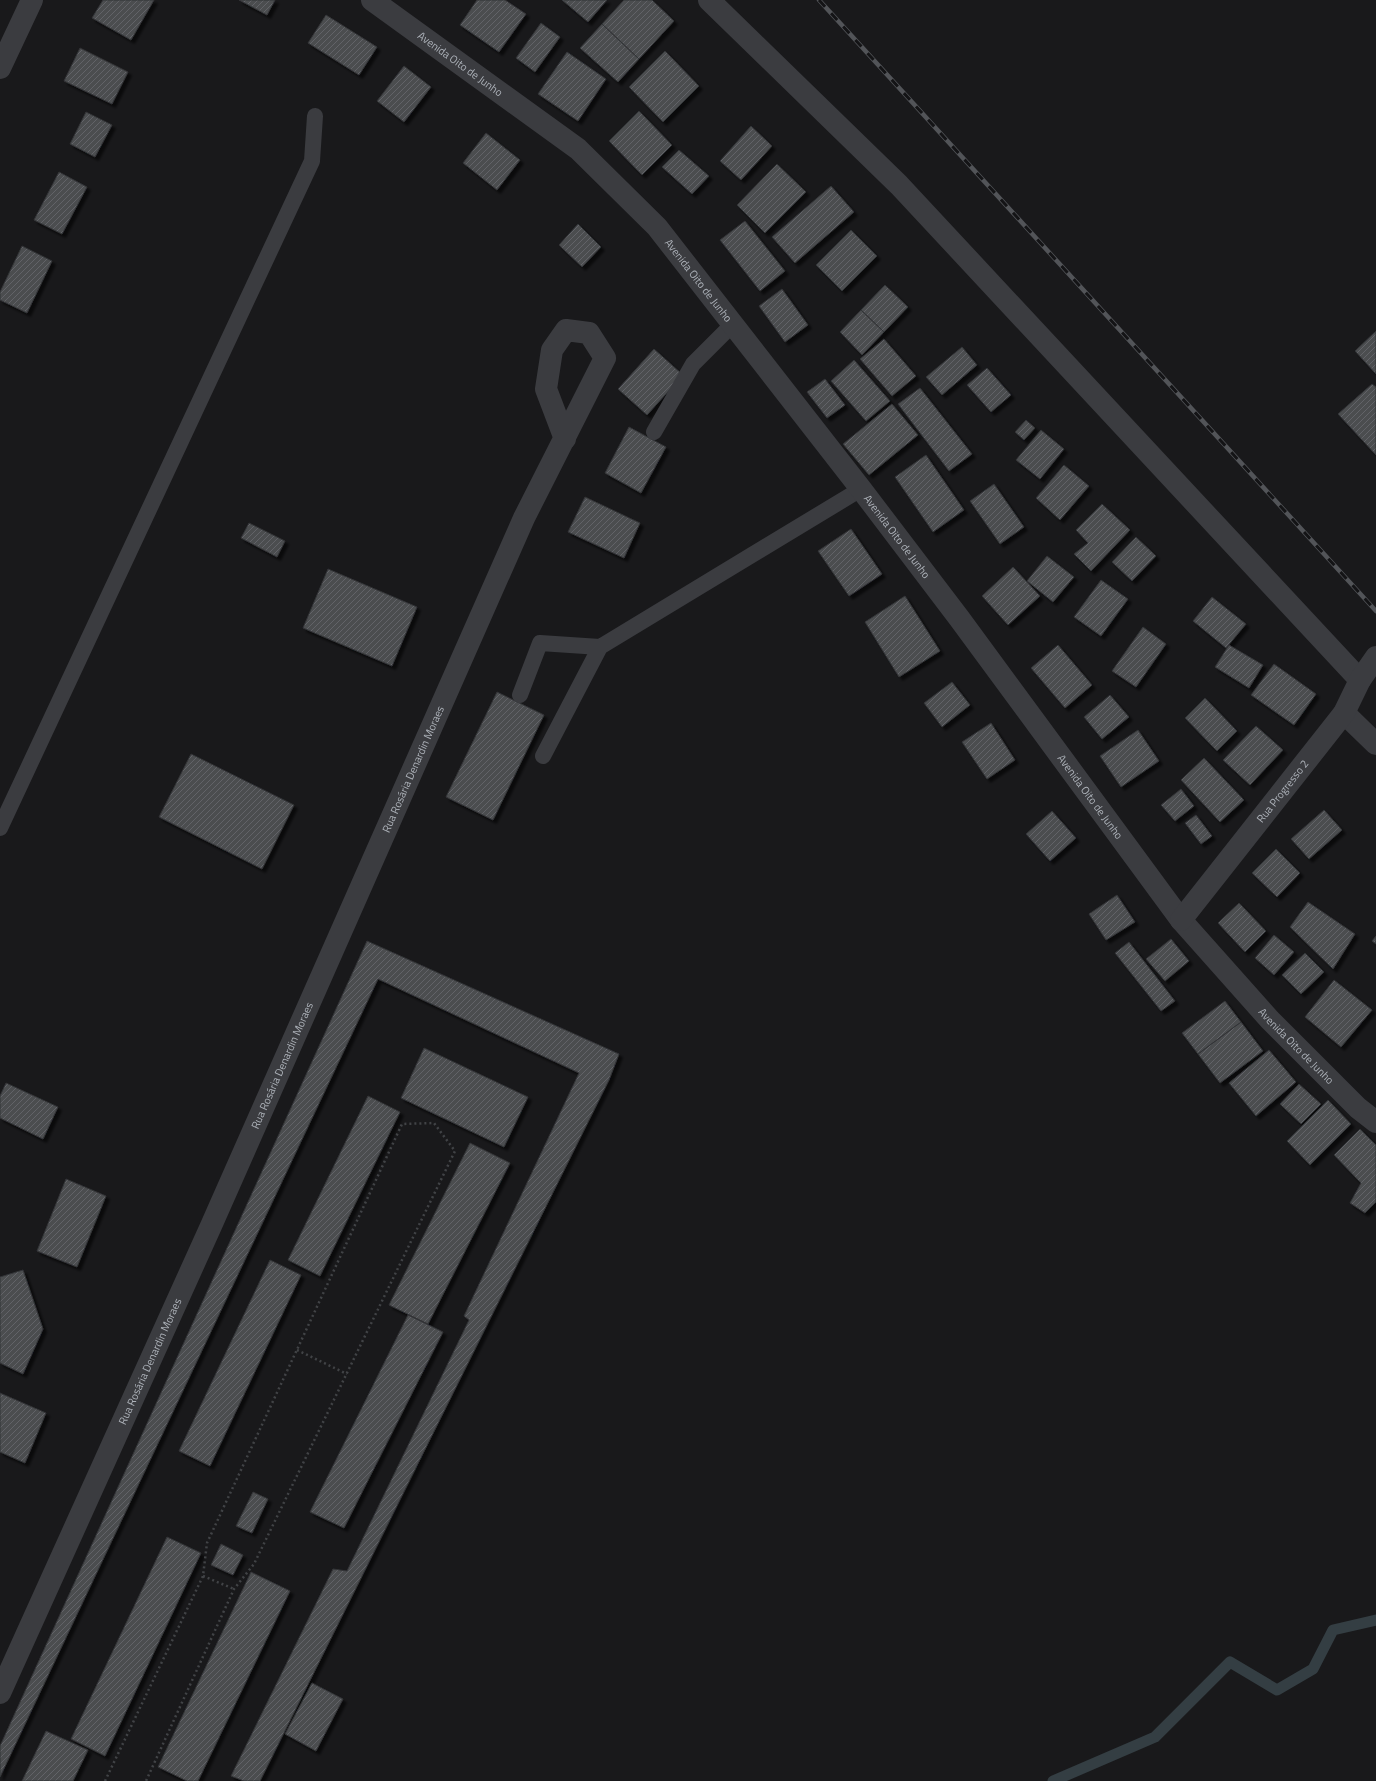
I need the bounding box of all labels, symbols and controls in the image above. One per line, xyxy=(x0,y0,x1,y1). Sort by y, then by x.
street label: Avenida Oito de Junho xyxy=(414,28,506,100)
street label: Avenida Oito de Junho xyxy=(661,235,736,326)
street label: Avenida Oito de Junho xyxy=(860,491,934,582)
street label: Rua Rosária Denardin Moraes xyxy=(378,703,448,835)
street label: Avenida Oito de Junho xyxy=(1054,751,1127,842)
street label: Rua Progresso 2 xyxy=(1253,756,1312,826)
street label: Rua Rosária Denardin Moraes xyxy=(247,999,317,1131)
street label: Avenida Oito de Junho xyxy=(1255,1004,1338,1088)
street label: Rua Rosária Denardin Moraes xyxy=(114,1295,185,1427)

